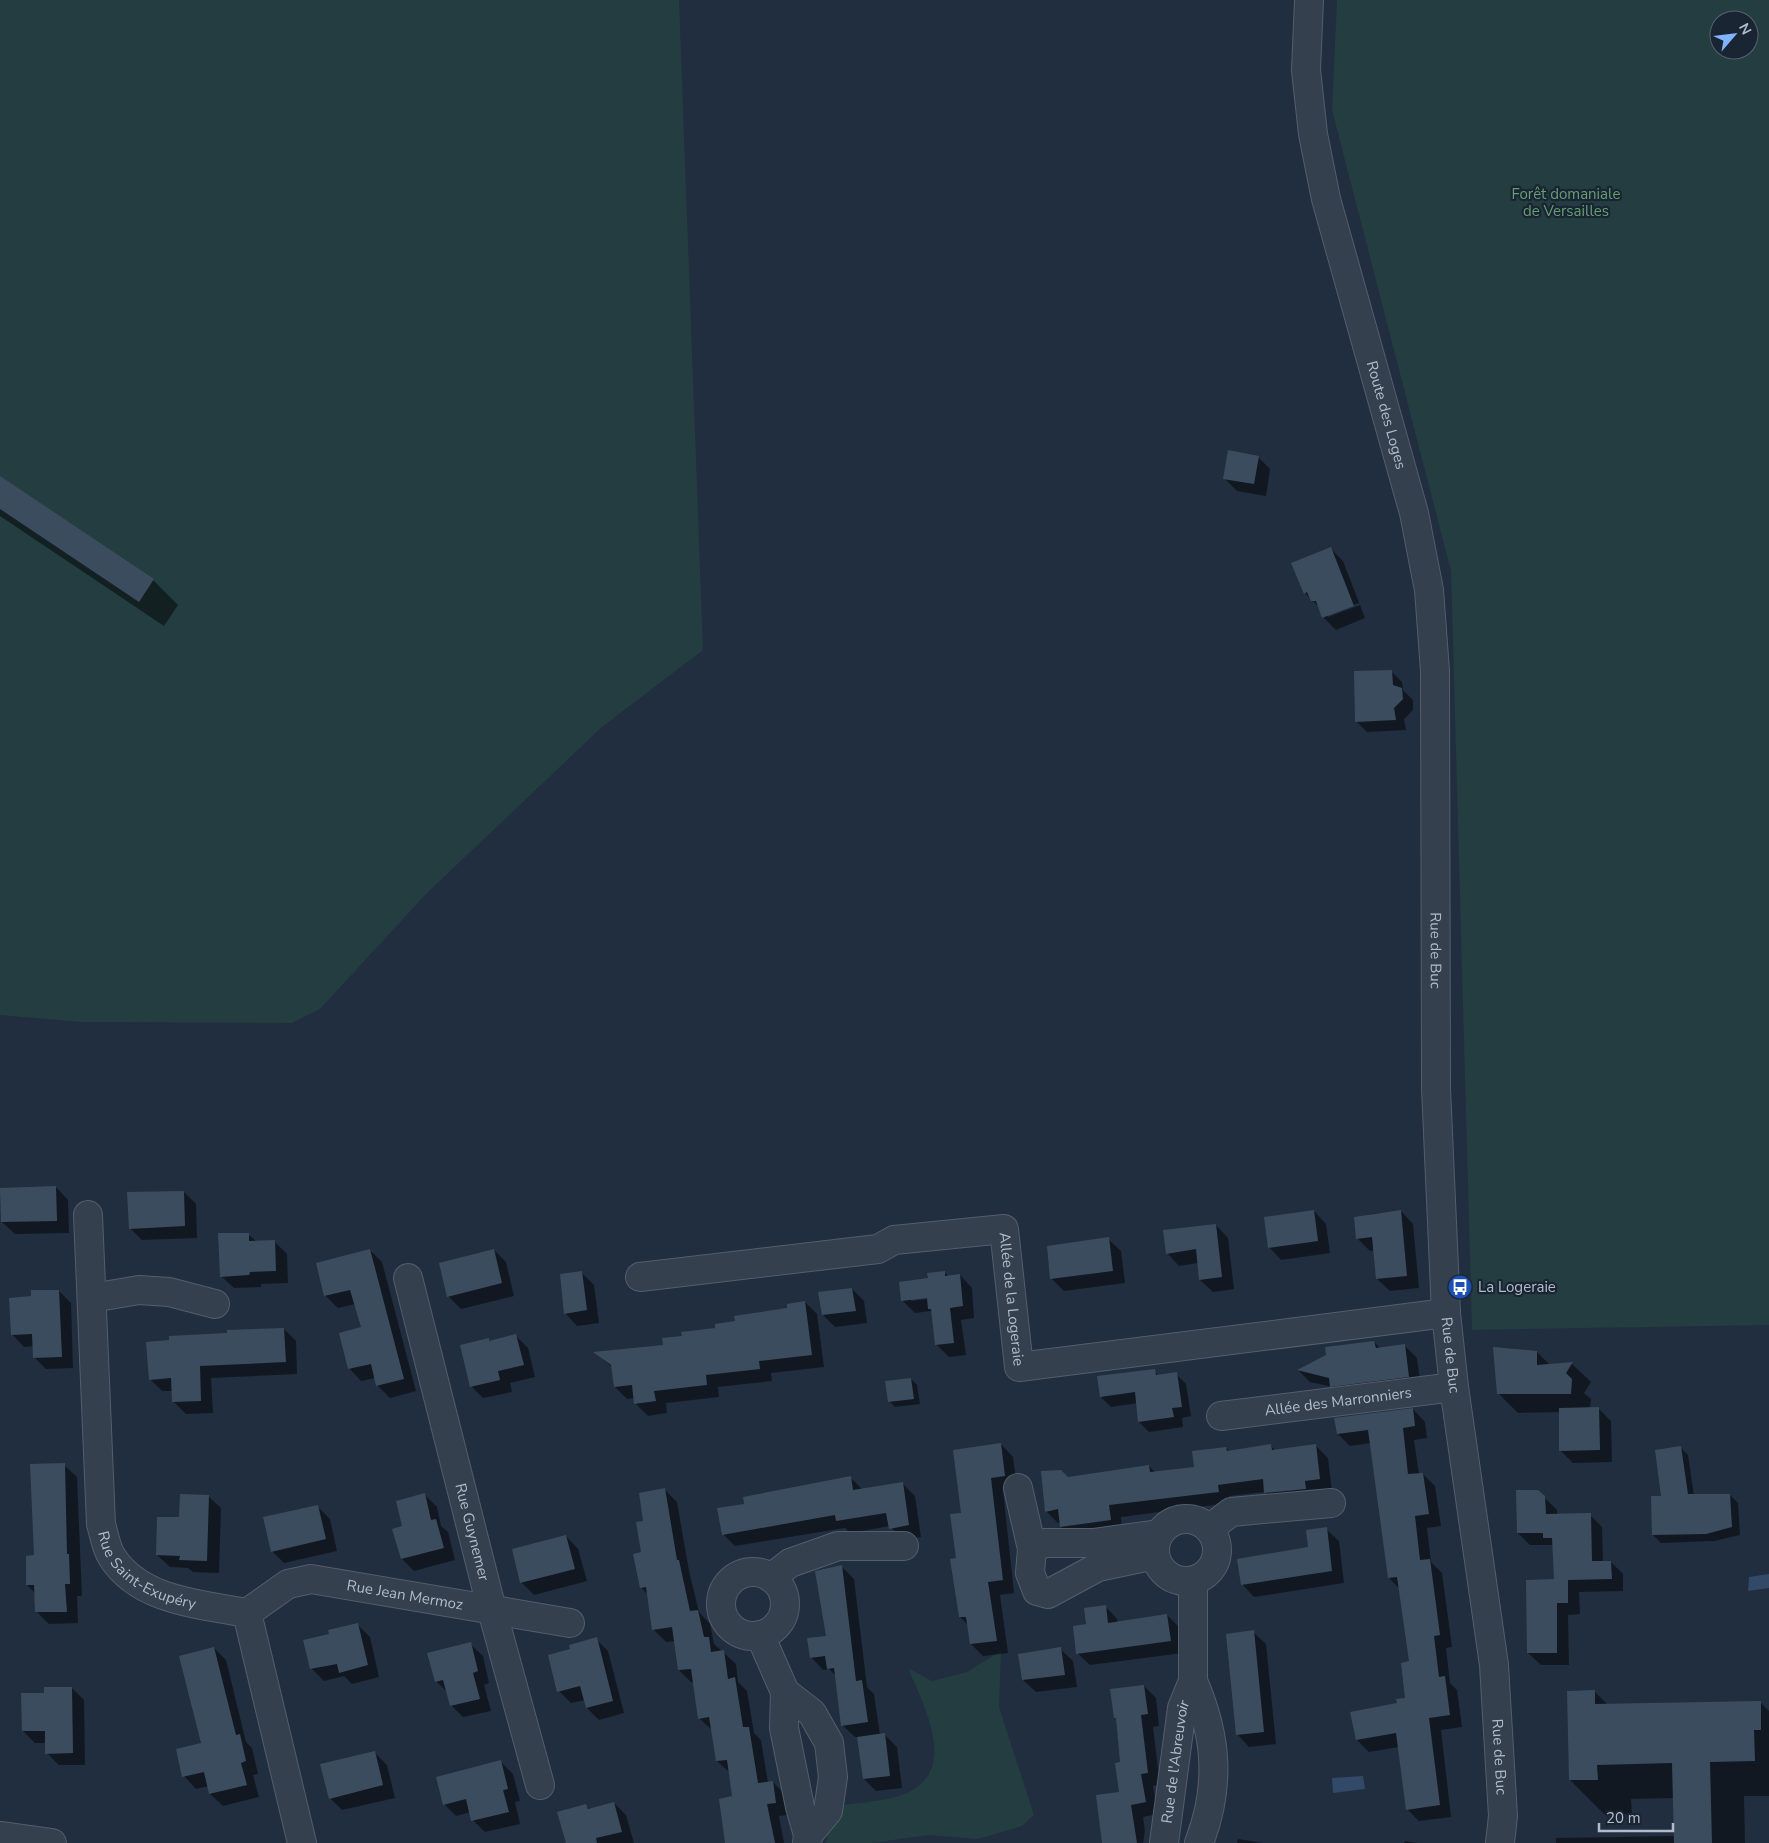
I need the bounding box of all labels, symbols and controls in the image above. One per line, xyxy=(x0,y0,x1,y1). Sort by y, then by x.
north arrow xyxy=(1709,10,1759,60)
text: N xyxy=(1734,20,1756,38)
park label: Forêt domaniale de Versailles xyxy=(1512,184,1620,221)
street label: Route des Loges xyxy=(1362,358,1411,472)
street label: Rue de Buc xyxy=(1426,912,1446,989)
street label: Allée de la Logeraie xyxy=(994,1231,1029,1367)
bus stop icon: La Logeraie xyxy=(1447,1274,1473,1300)
place label: La Logeraie xyxy=(1478,1277,1556,1297)
street label: Rue de Buc xyxy=(1436,1316,1465,1394)
street label: Allée des Marronniers xyxy=(1263,1382,1413,1421)
street label: Rue Guynemer xyxy=(450,1481,494,1584)
street label: Rue Saint-Exupéry xyxy=(93,1529,198,1614)
street label: Rue Jean Mermoz xyxy=(345,1575,465,1615)
street label: Rue de l'Abreuvoir xyxy=(1157,1696,1195,1825)
street label: Rue de Buc xyxy=(1487,1718,1512,1796)
scale bar xyxy=(1599,1800,1673,1832)
text: 20 m xyxy=(1606,1808,1641,1828)

